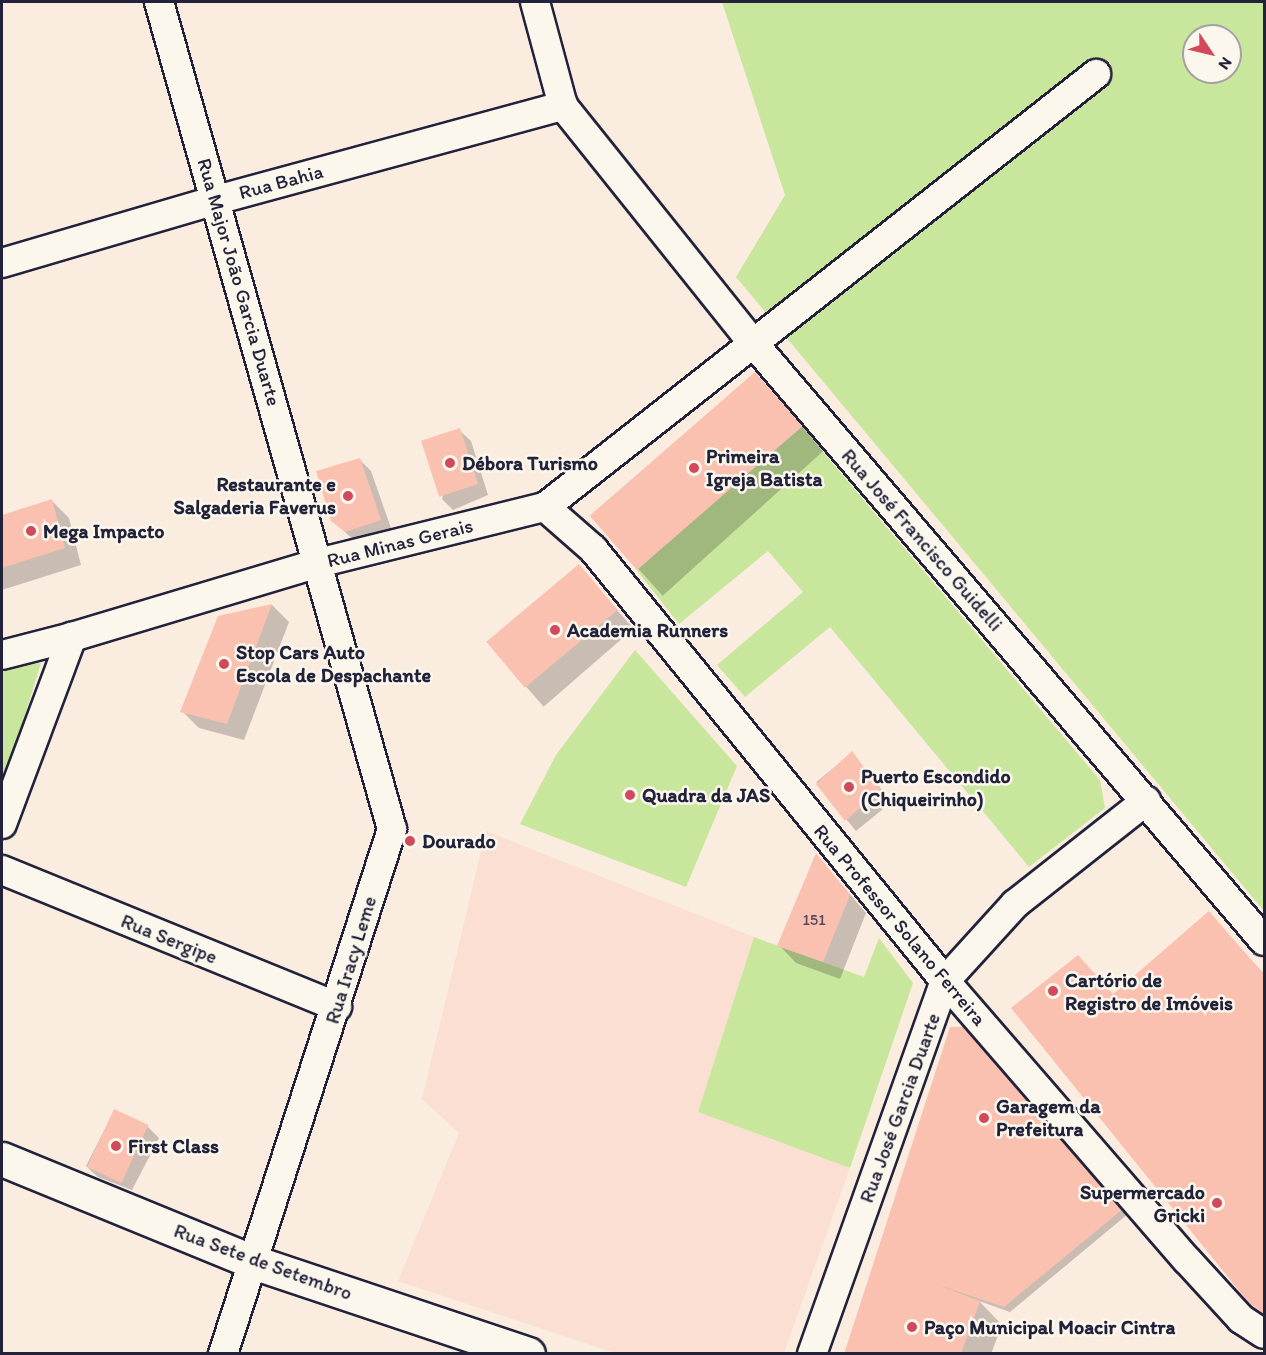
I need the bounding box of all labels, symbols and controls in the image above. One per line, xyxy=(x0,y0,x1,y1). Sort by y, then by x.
north arrow xyxy=(1182,24,1242,84)
text: N xyxy=(1215,54,1236,73)
street label: Rua Major João Garcia Duarte xyxy=(192,156,286,408)
street label: Rua Bahia xyxy=(236,159,326,205)
place label: Primeira Igreja Batista xyxy=(706,444,823,491)
street label: Rua José Francisco Guidelli xyxy=(836,444,1008,636)
place label: Débora Turismo xyxy=(462,451,597,475)
marker: Débora Turismo xyxy=(443,456,457,470)
marker: Primeira Igreja Batista xyxy=(687,461,701,475)
place label: Restaurante e Salgaderia Faverus xyxy=(174,472,336,519)
marker: Restaurante e Salgaderia Faverus xyxy=(341,489,355,503)
street label: Rua Minas Gerais xyxy=(325,513,475,573)
place label: Mega Impacto xyxy=(43,519,164,543)
marker: Mega Impacto xyxy=(24,524,38,538)
place label: Academia Runners xyxy=(567,618,728,642)
marker: Academia Runners xyxy=(548,623,562,637)
place label: Stop Cars Auto Escola de Despachante xyxy=(236,640,430,687)
marker: Stop Cars Auto Escola de Despachante xyxy=(217,657,231,671)
place label: Puerto Escondido (Chiqueirinho) xyxy=(861,764,1011,811)
marker: Puerto Escondido (Chiqueirinho) xyxy=(842,780,856,794)
place label: Quadra da JAS xyxy=(642,783,770,807)
marker: Quadra da JAS xyxy=(623,788,637,802)
street label: Rua Professor Solano Ferreira xyxy=(809,820,991,1030)
place label: Dourado xyxy=(422,829,496,853)
marker: Dourado xyxy=(403,834,417,848)
street label: Rua Iracy Leme xyxy=(320,893,382,1027)
street label: Rua Sergipe xyxy=(117,909,221,969)
house number: 151 xyxy=(802,910,826,930)
place label: Cartório de Registro de Imóveis xyxy=(1065,968,1233,1015)
marker: Cartório de Registro de Imóveis xyxy=(1046,984,1060,998)
street label: Rua José Garcia Duarte xyxy=(854,1010,946,1206)
place label: Garagem da Prefeitura xyxy=(996,1094,1101,1141)
marker: Garagem da Prefeitura xyxy=(977,1111,991,1125)
place label: First Class xyxy=(128,1134,219,1158)
marker: First Class xyxy=(109,1139,123,1153)
place label: Supermercado Gricki xyxy=(1080,1180,1205,1227)
marker: Supermercado Gricki xyxy=(1210,1196,1224,1210)
street label: Rua Sete de Setembro xyxy=(171,1219,355,1305)
place label: Paço Municipal Moacir Cintra xyxy=(924,1315,1175,1339)
marker: Paço Municipal Moacir Cintra xyxy=(905,1320,919,1334)

